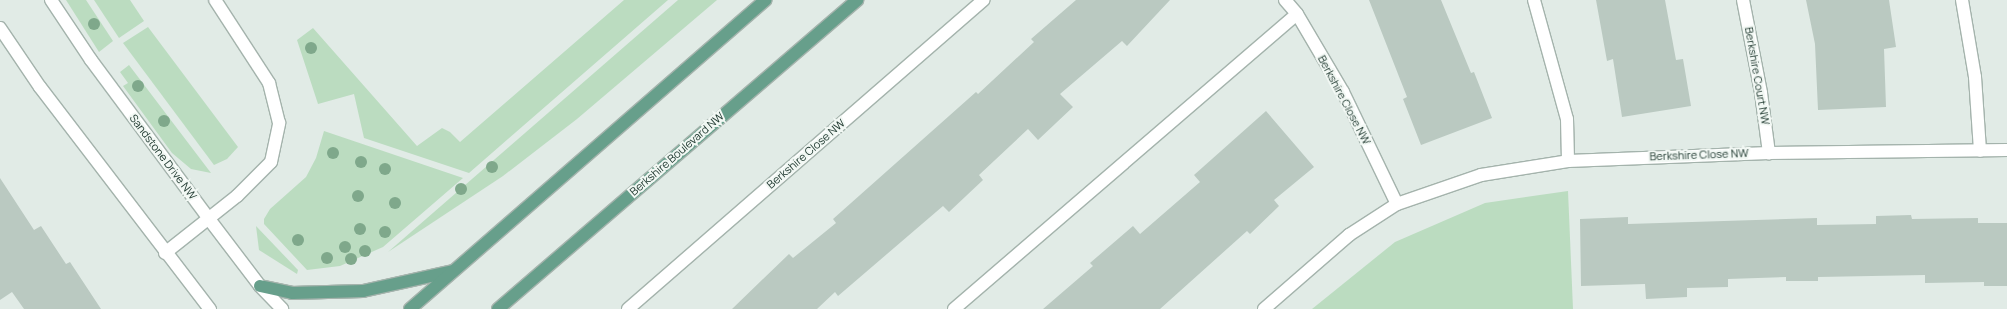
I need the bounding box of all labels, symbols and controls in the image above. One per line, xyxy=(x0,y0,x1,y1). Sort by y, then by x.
street label: Berkshire Court NW xyxy=(1742,26,1772,126)
street label: Berkshire Close NW xyxy=(1315,53,1373,147)
street label: Berkshire Boulevard NW xyxy=(627,110,727,198)
street label: Sandstone Drive NW xyxy=(127,112,199,202)
street label: Berkshire Close NW xyxy=(764,117,848,191)
street label: Berkshire Close NW xyxy=(1649,147,1749,163)

